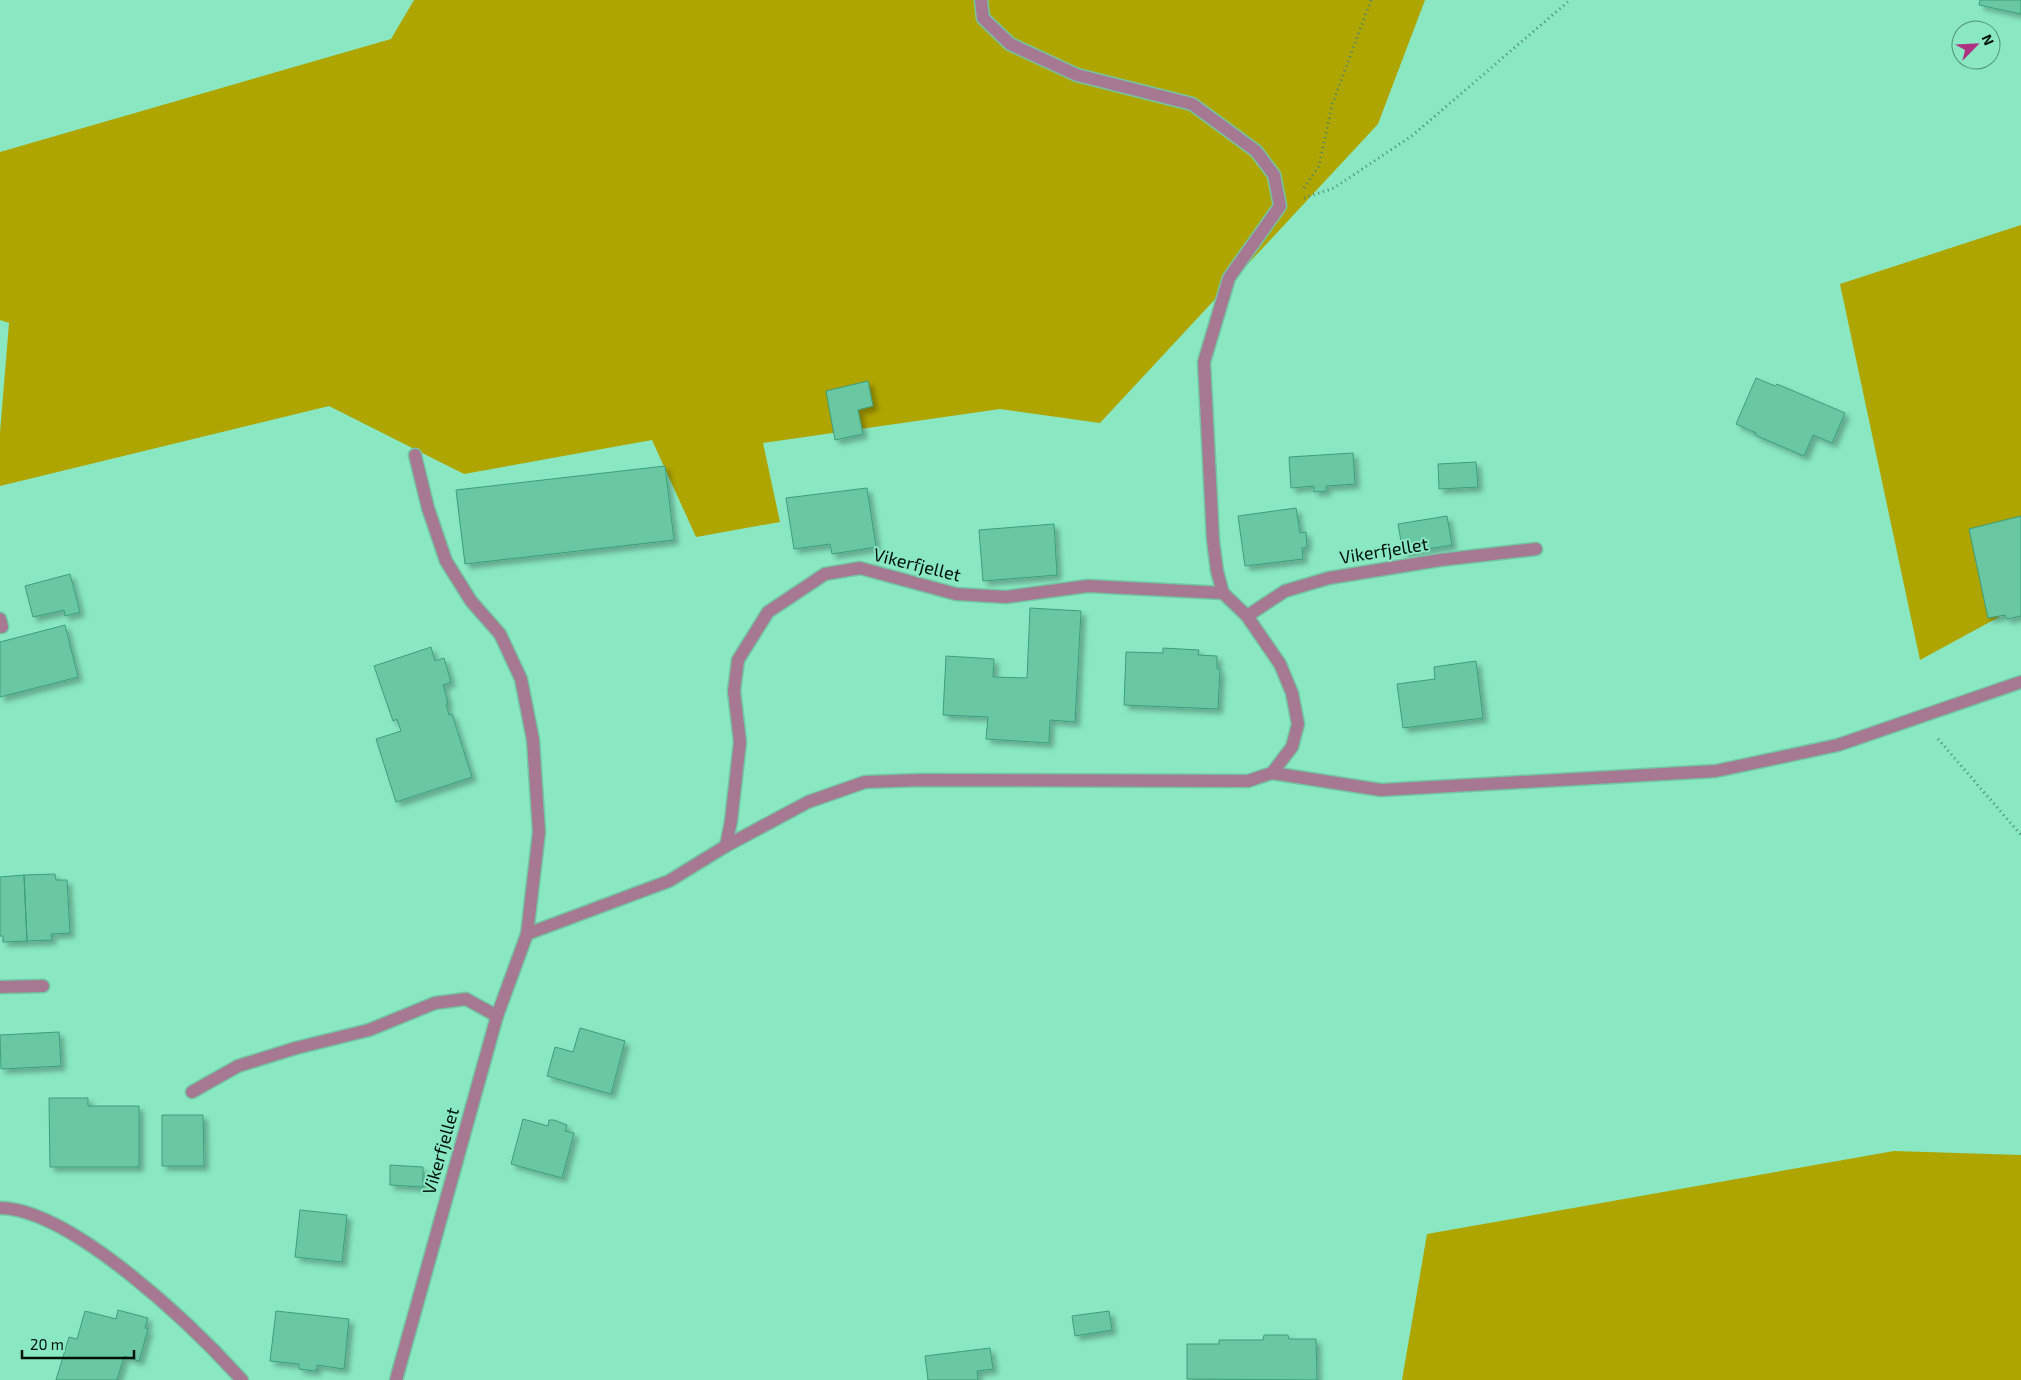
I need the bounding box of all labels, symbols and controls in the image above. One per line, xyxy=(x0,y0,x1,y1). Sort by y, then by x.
north arrow xyxy=(1951,20,2001,70)
text: N xyxy=(1979,31,1998,48)
street label: Vikerfjellet xyxy=(1338,532,1430,568)
street label: Vikerfjellet xyxy=(871,543,963,586)
street label: Vikerfjellet xyxy=(417,1105,463,1197)
scale bar xyxy=(22,1328,135,1360)
text: 20 m xyxy=(30,1335,64,1353)

